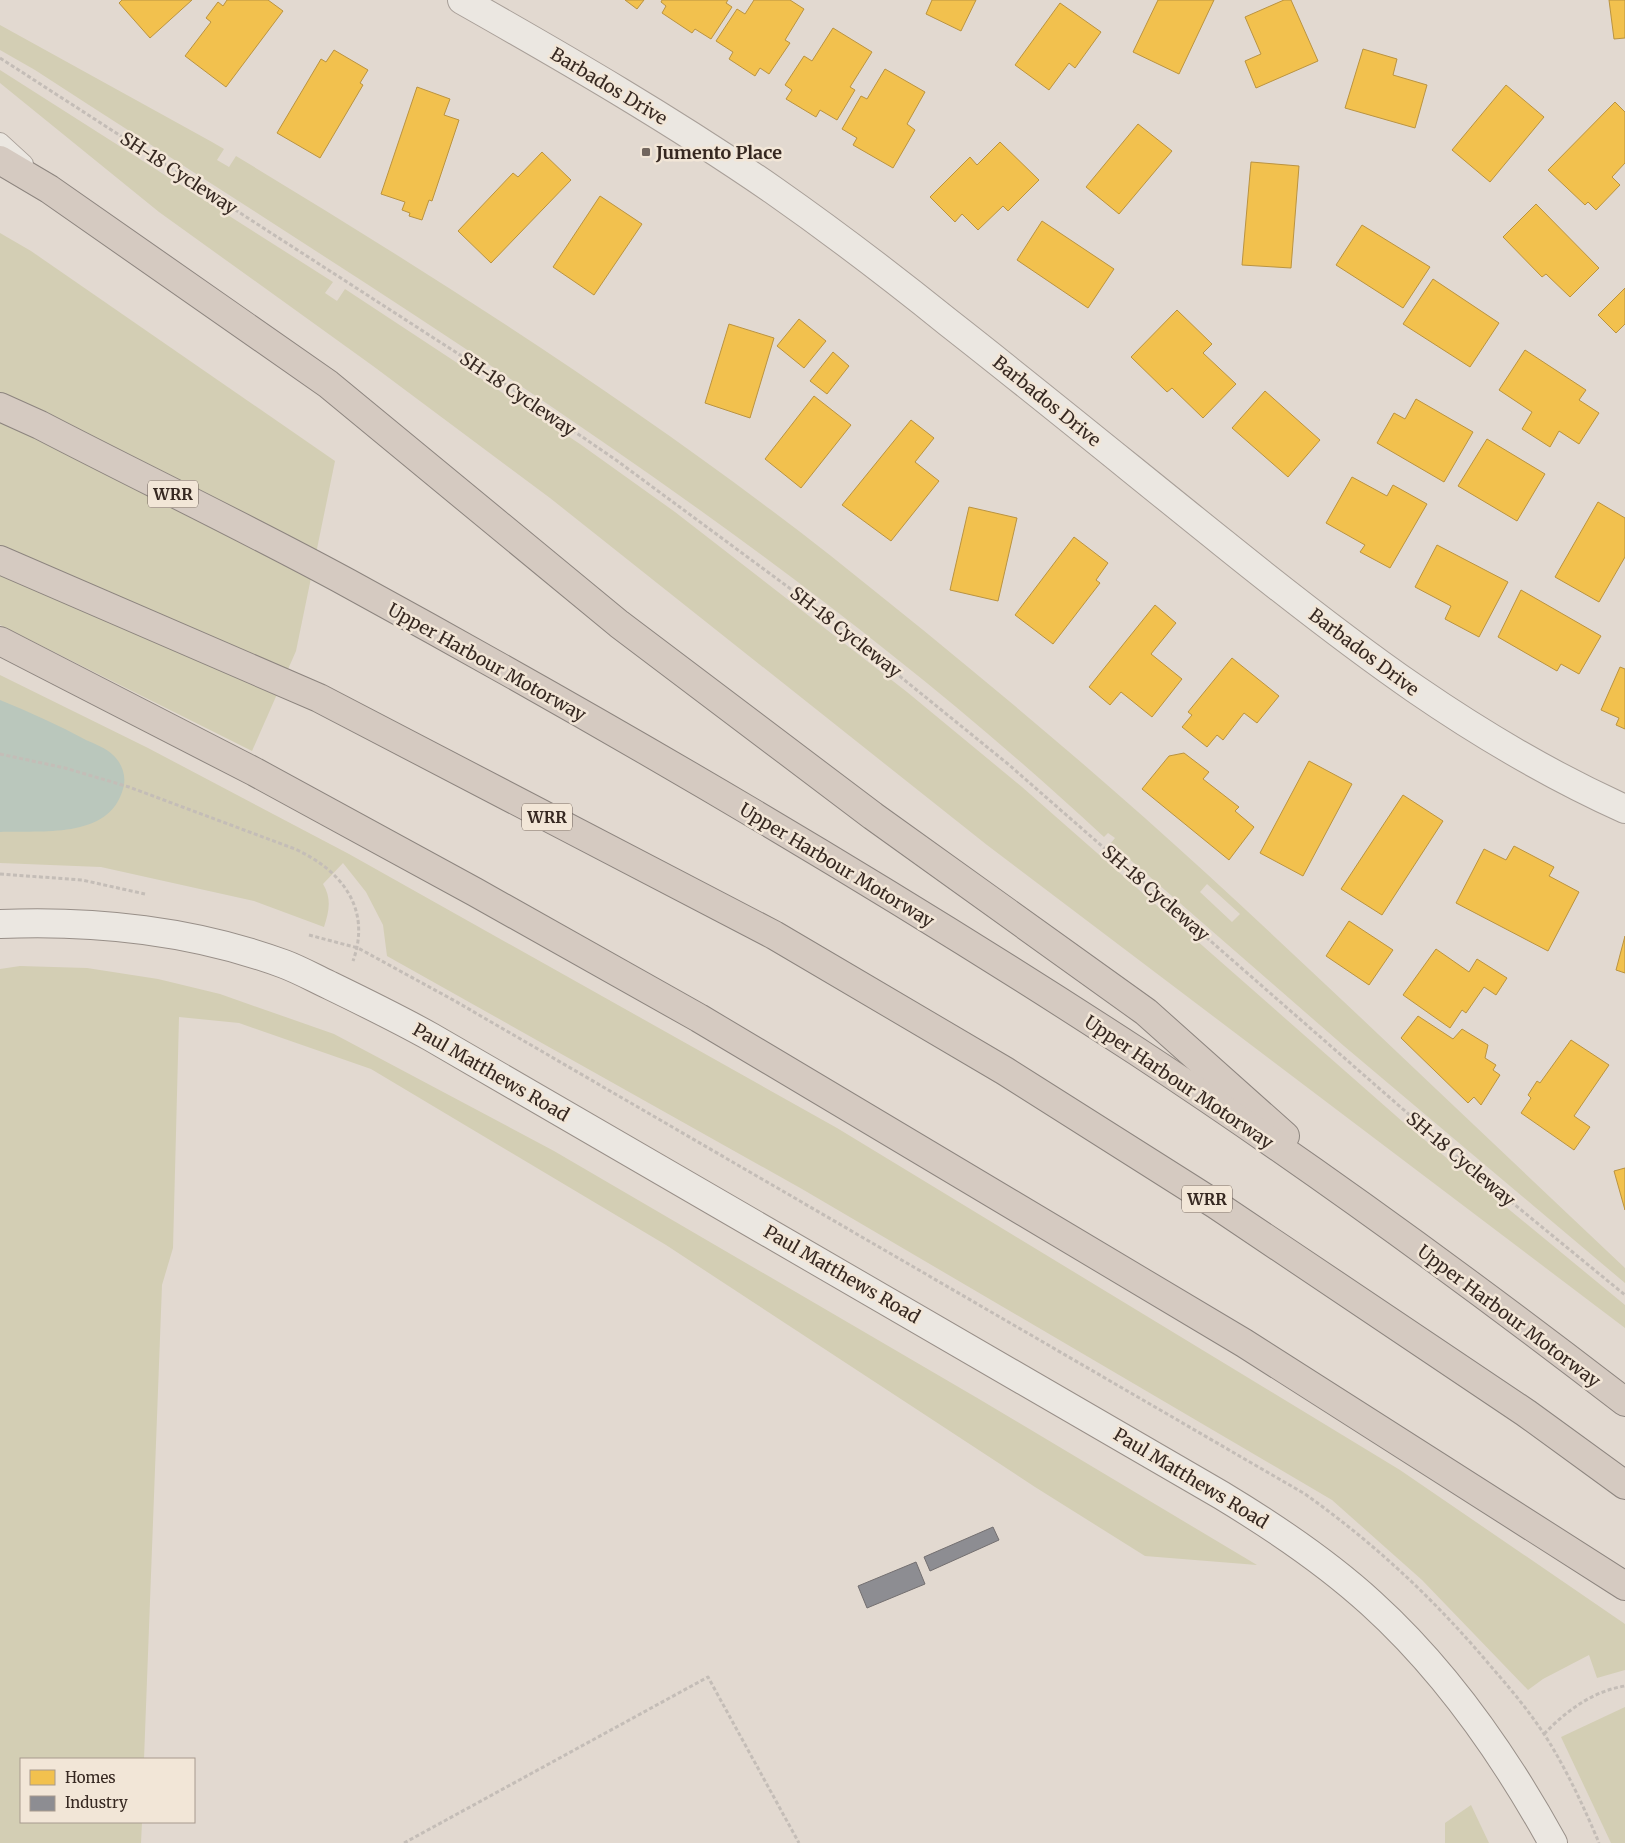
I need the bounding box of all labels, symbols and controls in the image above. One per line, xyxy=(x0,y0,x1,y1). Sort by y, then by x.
street label: Barbados Drive xyxy=(546,42,672,130)
street label: SH-18 Cycleway xyxy=(116,127,242,220)
place label: Jumento Place xyxy=(655,141,782,164)
marker: Jumento Place xyxy=(640,146,652,158)
street label: SH-18 Cycleway xyxy=(456,347,581,442)
street label: Barbados Drive xyxy=(988,351,1106,451)
road number: WRR xyxy=(148,480,198,508)
street label: SH-18 Cycleway xyxy=(786,581,907,683)
street label: Upper Harbour Motorway xyxy=(384,598,591,726)
street label: Barbados Drive xyxy=(1304,603,1424,701)
street label: Upper Harbour Motorway xyxy=(735,798,939,933)
road number: WRR xyxy=(522,804,572,830)
street label: SH-18 Cycleway xyxy=(1097,840,1215,946)
street label: Upper Harbour Motorway xyxy=(1080,1010,1278,1154)
street label: Paul Matthews Road xyxy=(409,1018,573,1126)
street label: SH-18 Cycleway xyxy=(1402,1107,1521,1212)
road number: WRR xyxy=(1182,1186,1232,1212)
street label: Paul Matthews Road xyxy=(760,1220,924,1328)
street label: Upper Harbour Motorway xyxy=(1413,1240,1605,1393)
street label: Paul Matthews Road xyxy=(1109,1423,1273,1533)
legend xyxy=(20,1758,195,1823)
text: Homes xyxy=(65,1768,116,1787)
text: Industry xyxy=(65,1793,128,1812)

